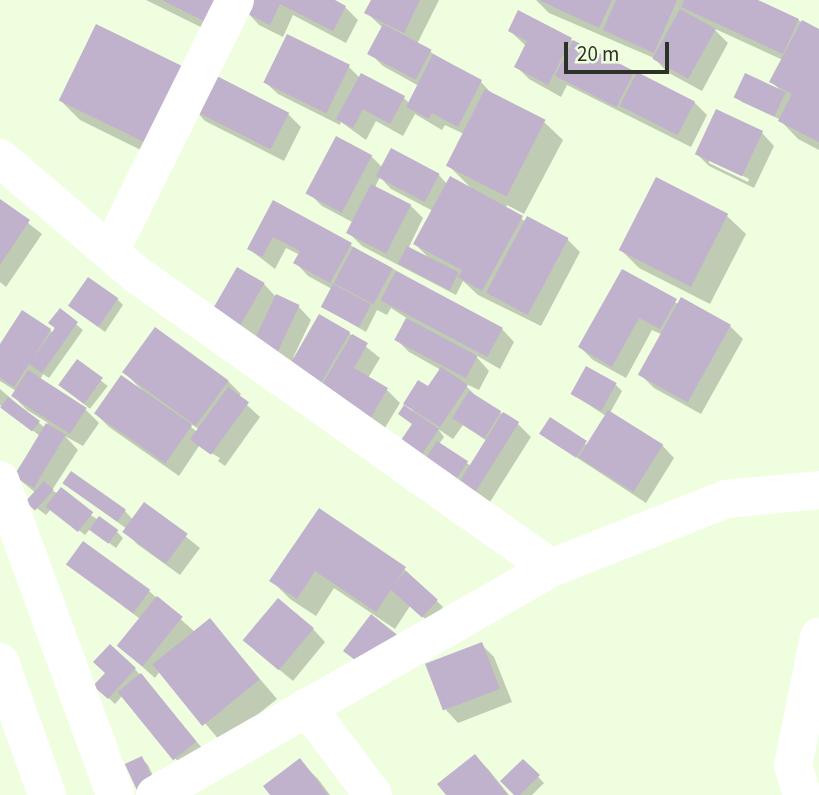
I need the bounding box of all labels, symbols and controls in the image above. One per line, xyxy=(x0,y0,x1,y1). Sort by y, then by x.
scale bar xyxy=(567,28,672,72)
text: 20 m xyxy=(577,39,619,69)

